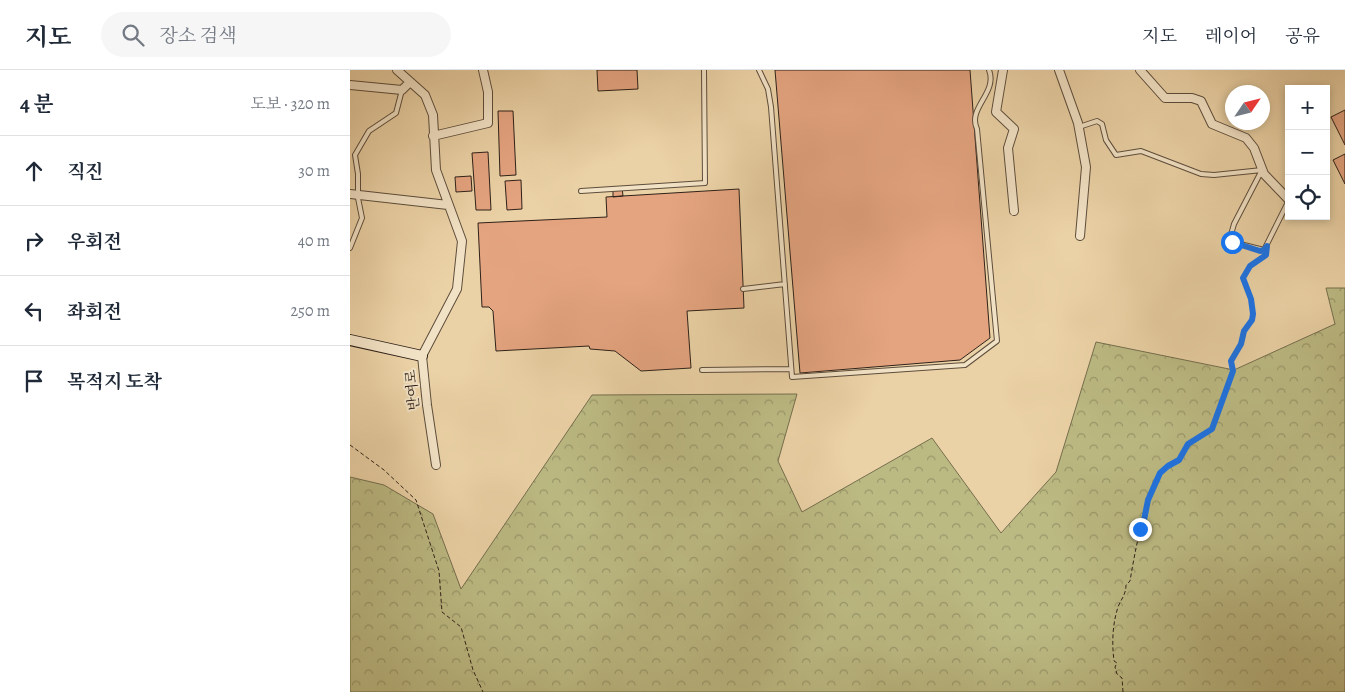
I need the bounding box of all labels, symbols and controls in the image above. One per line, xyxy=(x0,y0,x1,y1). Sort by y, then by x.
search box xyxy=(101,12,451,57)
text: 지도 xyxy=(25,21,71,53)
icon: search xyxy=(119,21,147,49)
text: 장소 검색 xyxy=(159,23,237,49)
text: 지도 xyxy=(1142,24,1177,48)
text: 레이어 xyxy=(1205,24,1257,48)
text: 공유 xyxy=(1285,24,1320,48)
north arrow xyxy=(1225,85,1270,130)
map controls xyxy=(1285,85,1330,220)
button: + xyxy=(1285,85,1330,130)
text: 4 분 xyxy=(20,90,54,118)
text: 도보 · 320 m xyxy=(250,93,330,115)
button: − xyxy=(1285,130,1330,175)
icon: ahead xyxy=(20,157,48,185)
text: 직진 xyxy=(67,159,104,185)
text: 30 m xyxy=(298,160,330,182)
button: locate xyxy=(1285,175,1330,220)
icon: right xyxy=(20,227,48,255)
text: 우회전 xyxy=(67,229,122,255)
text: 40 m xyxy=(298,230,330,252)
route start xyxy=(1221,231,1244,254)
icon: left xyxy=(20,297,48,325)
text: 좌회전 xyxy=(67,299,122,325)
text: 250 m xyxy=(291,300,330,322)
icon: arrive xyxy=(20,367,48,395)
street label: 반여로 xyxy=(401,368,424,411)
text: 목적지 도착 xyxy=(67,369,162,395)
route end xyxy=(1129,518,1152,541)

